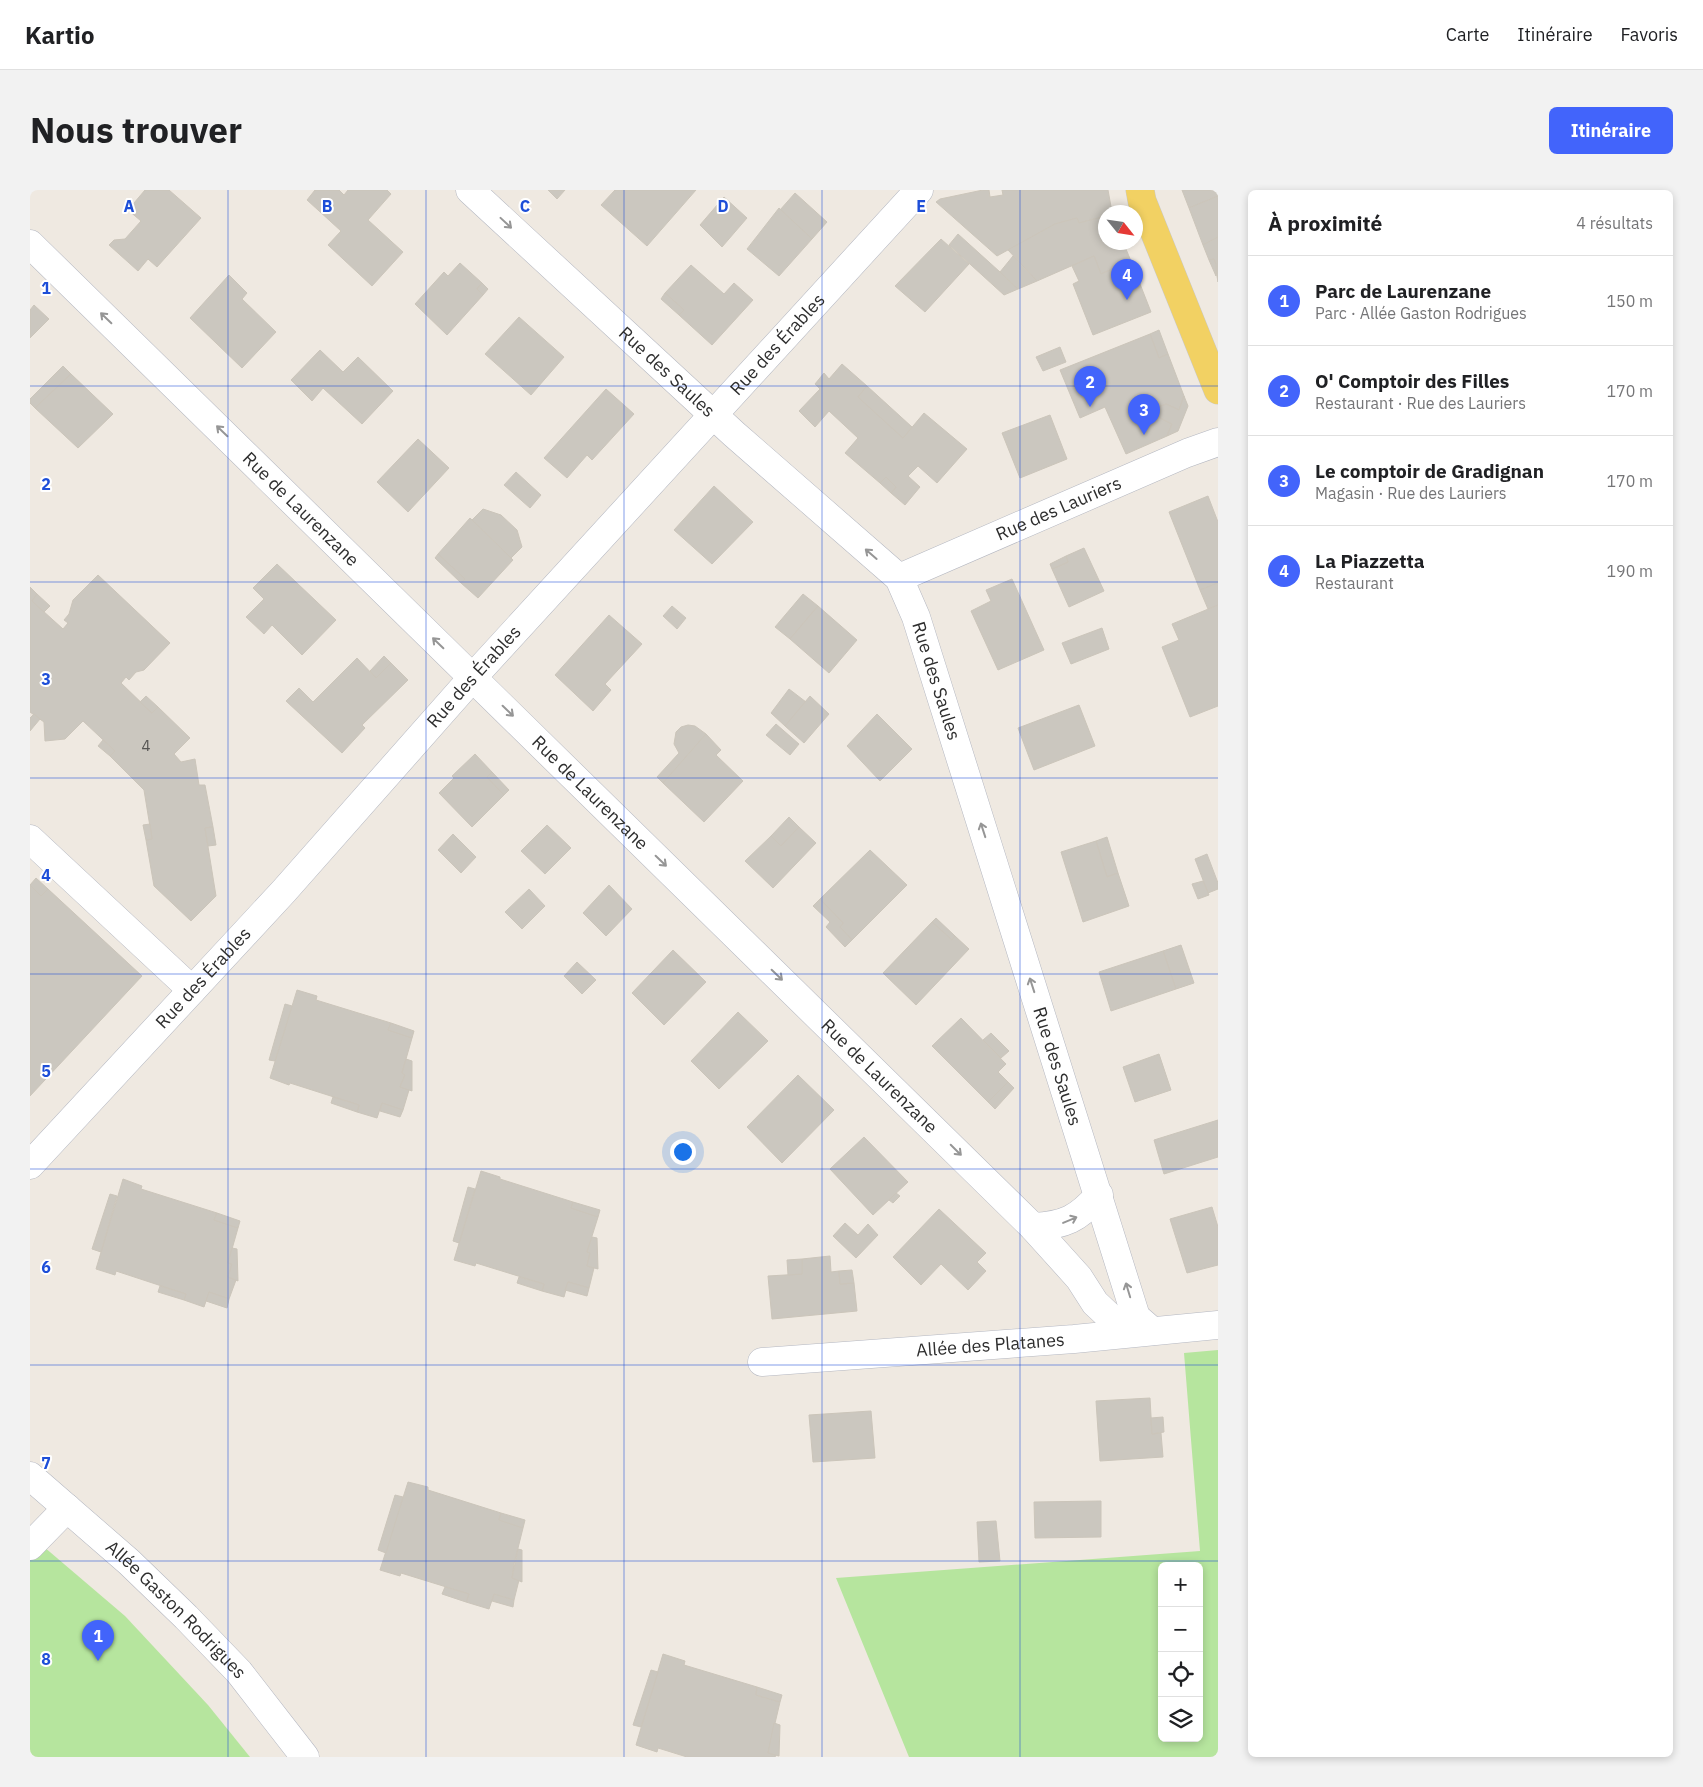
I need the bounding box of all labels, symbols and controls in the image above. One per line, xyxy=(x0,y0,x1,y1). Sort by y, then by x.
text: Kartio xyxy=(25,19,95,51)
text: Carte xyxy=(1446,23,1489,46)
text: Itinéraire xyxy=(1517,23,1593,46)
text: Favoris xyxy=(1621,23,1678,46)
text: Nous trouver xyxy=(30,107,242,153)
button: Itinéraire xyxy=(1549,107,1673,154)
text: A xyxy=(124,196,135,216)
text: B xyxy=(322,196,333,216)
text: C xyxy=(520,196,530,216)
text: D xyxy=(717,196,729,216)
text: E xyxy=(916,196,926,216)
north arrow xyxy=(1098,205,1143,250)
text: À proximité xyxy=(1268,209,1382,237)
text: 4 résultats xyxy=(1576,213,1653,233)
one-way arrow xyxy=(499,217,512,229)
pin: 4 xyxy=(1111,259,1143,300)
text: 1 xyxy=(41,278,51,298)
text: Parc de Laurenzane xyxy=(1315,279,1491,303)
street label: Rue des Érables xyxy=(725,288,830,400)
text: 1 xyxy=(1279,291,1289,311)
text: 150 m xyxy=(1606,291,1653,311)
text: Parc · Allée Gaston Rodrigues xyxy=(1315,303,1527,323)
one-way arrow xyxy=(100,311,112,324)
street label: Rue des Saules xyxy=(614,321,720,422)
pin: 2 xyxy=(1074,366,1106,407)
text: O' Comptoir des Filles xyxy=(1315,369,1509,393)
text: 2 xyxy=(1279,381,1289,401)
text: 170 m xyxy=(1606,381,1653,401)
text: Restaurant · Rue des Lauriers xyxy=(1315,393,1526,413)
pin: 3 xyxy=(1128,394,1160,435)
one-way arrow xyxy=(216,425,228,437)
street label: Rue de Laurenzane xyxy=(238,447,364,571)
text: Le comptoir de Gradignan xyxy=(1315,459,1544,483)
street label: Rue des Lauriers xyxy=(992,471,1125,546)
text: 3 xyxy=(1279,471,1289,491)
text: 170 m xyxy=(1606,471,1653,491)
text: 2 xyxy=(41,474,51,494)
text: Magasin · Rue des Lauriers xyxy=(1315,483,1507,503)
one-way arrow xyxy=(865,548,878,560)
text: La Piazzetta xyxy=(1315,549,1425,573)
text: 4 xyxy=(1279,561,1289,581)
text: 190 m xyxy=(1606,561,1653,581)
text: Restaurant xyxy=(1315,573,1394,593)
street label: Rue des Saules xyxy=(907,619,966,743)
street label: Rue des Érables xyxy=(422,620,526,732)
one-way arrow xyxy=(433,637,445,649)
text: 3 xyxy=(41,669,51,689)
one-way arrow xyxy=(502,705,514,717)
street label: Rue de Laurenzane xyxy=(527,730,653,855)
house number: 4 xyxy=(141,736,151,755)
one-way arrow xyxy=(978,822,988,838)
one-way arrow xyxy=(655,855,668,867)
text: 4 xyxy=(41,865,51,885)
street label: Rue des Érables xyxy=(150,922,256,1033)
one-way arrow xyxy=(771,969,784,981)
one-way arrow xyxy=(1027,977,1037,993)
street label: Rue des Saules xyxy=(1028,1004,1087,1128)
street label: Rue de Laurenzane xyxy=(816,1014,943,1138)
text: 5 xyxy=(41,1061,51,1081)
your location xyxy=(670,1139,696,1165)
one-way arrow xyxy=(949,1144,961,1156)
one-way arrow xyxy=(1062,1214,1077,1224)
text: 6 xyxy=(41,1257,51,1277)
one-way arrow xyxy=(1123,1283,1132,1299)
street label: Allée des Platanes xyxy=(915,1328,1065,1362)
text: 7 xyxy=(41,1453,51,1473)
street label: Allée Gaston Rodrigues xyxy=(101,1535,252,1683)
map controls xyxy=(1158,1562,1203,1742)
button: + xyxy=(1158,1562,1203,1607)
button: − xyxy=(1158,1607,1203,1652)
pin: 1 xyxy=(82,1620,114,1661)
text: 8 xyxy=(41,1649,51,1669)
button: locate xyxy=(1158,1652,1203,1697)
button: layers xyxy=(1158,1697,1203,1742)

